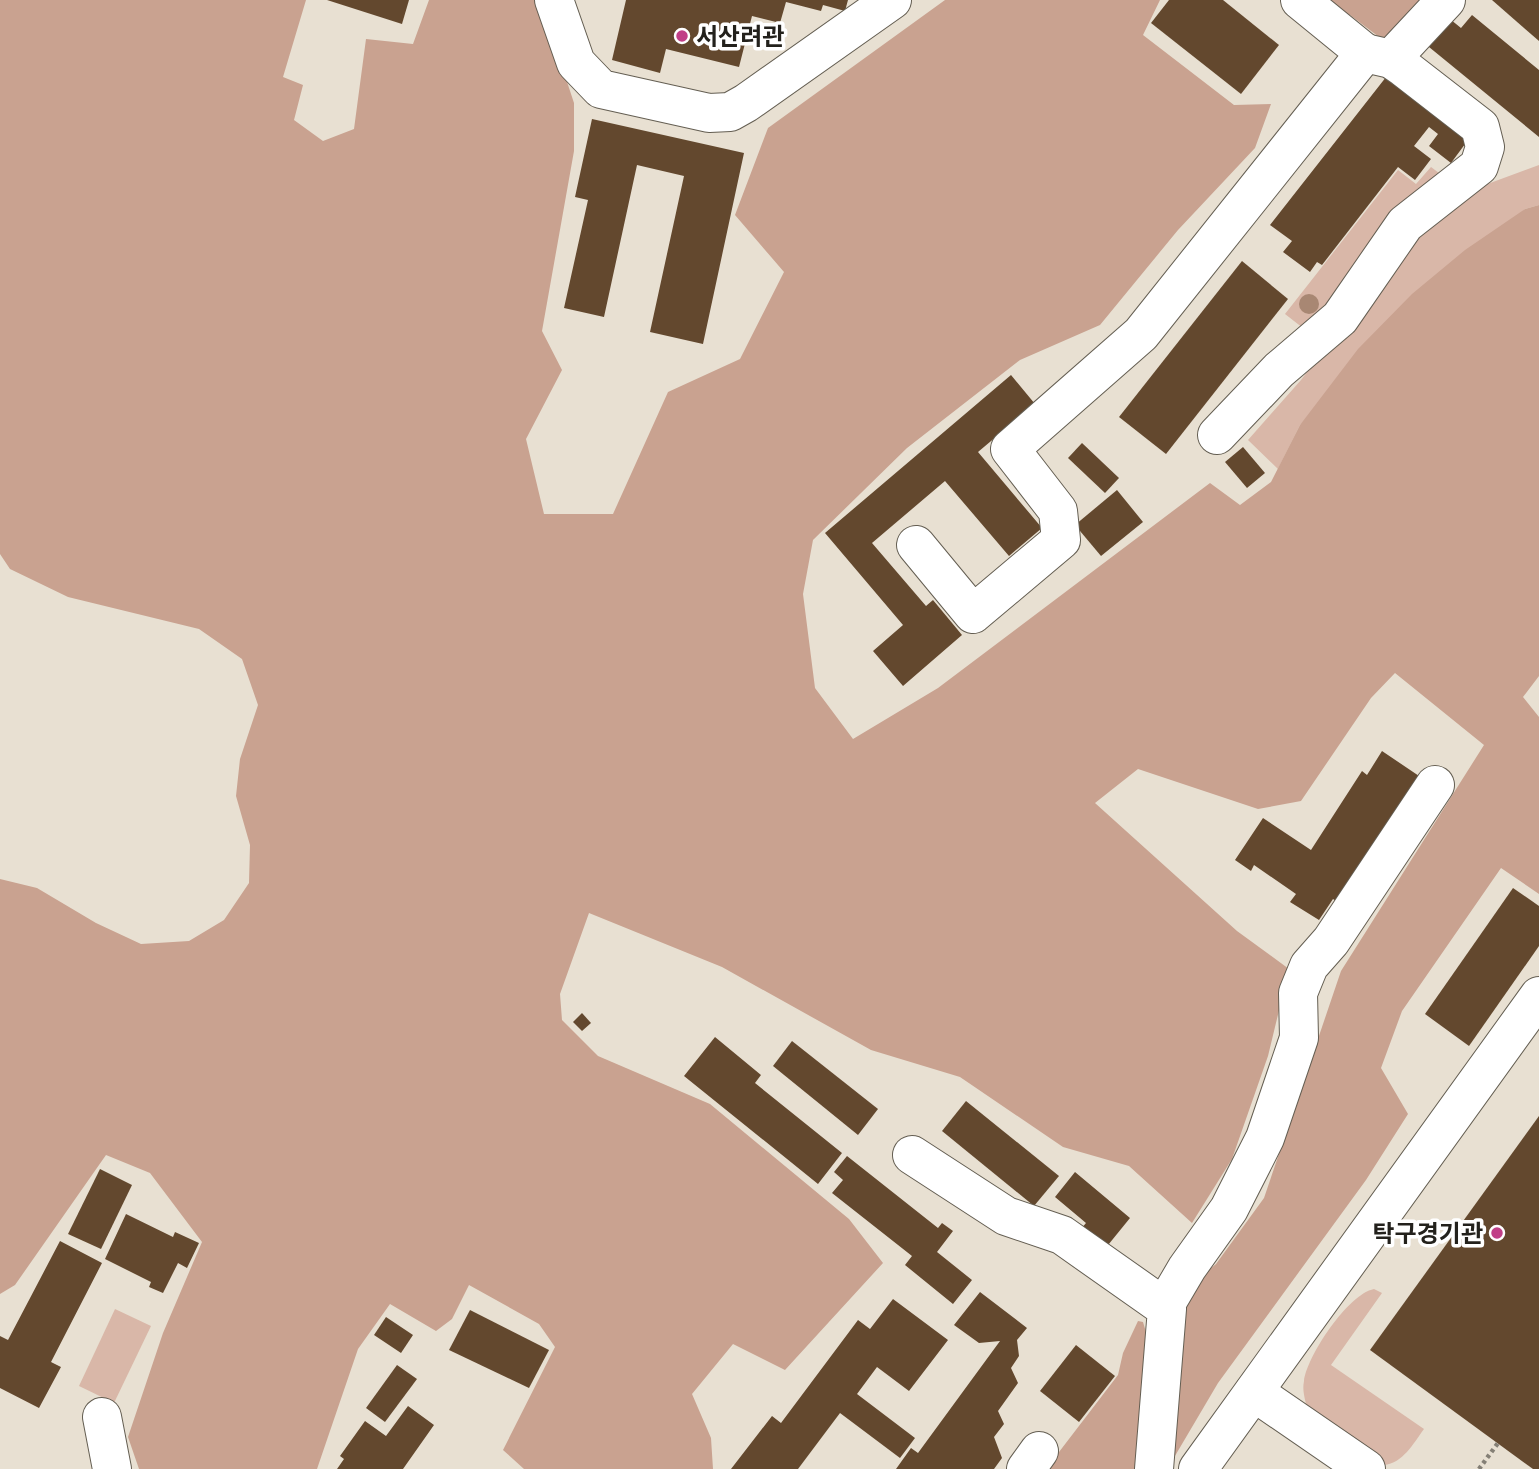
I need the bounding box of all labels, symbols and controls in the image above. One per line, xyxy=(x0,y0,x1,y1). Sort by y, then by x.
place label: 서산려관 xyxy=(696,19,784,54)
marker: 서산려관 xyxy=(674,28,690,44)
place label: 탁구경기관 xyxy=(1373,1216,1483,1251)
marker: 탁구경기관 xyxy=(1489,1225,1505,1241)

